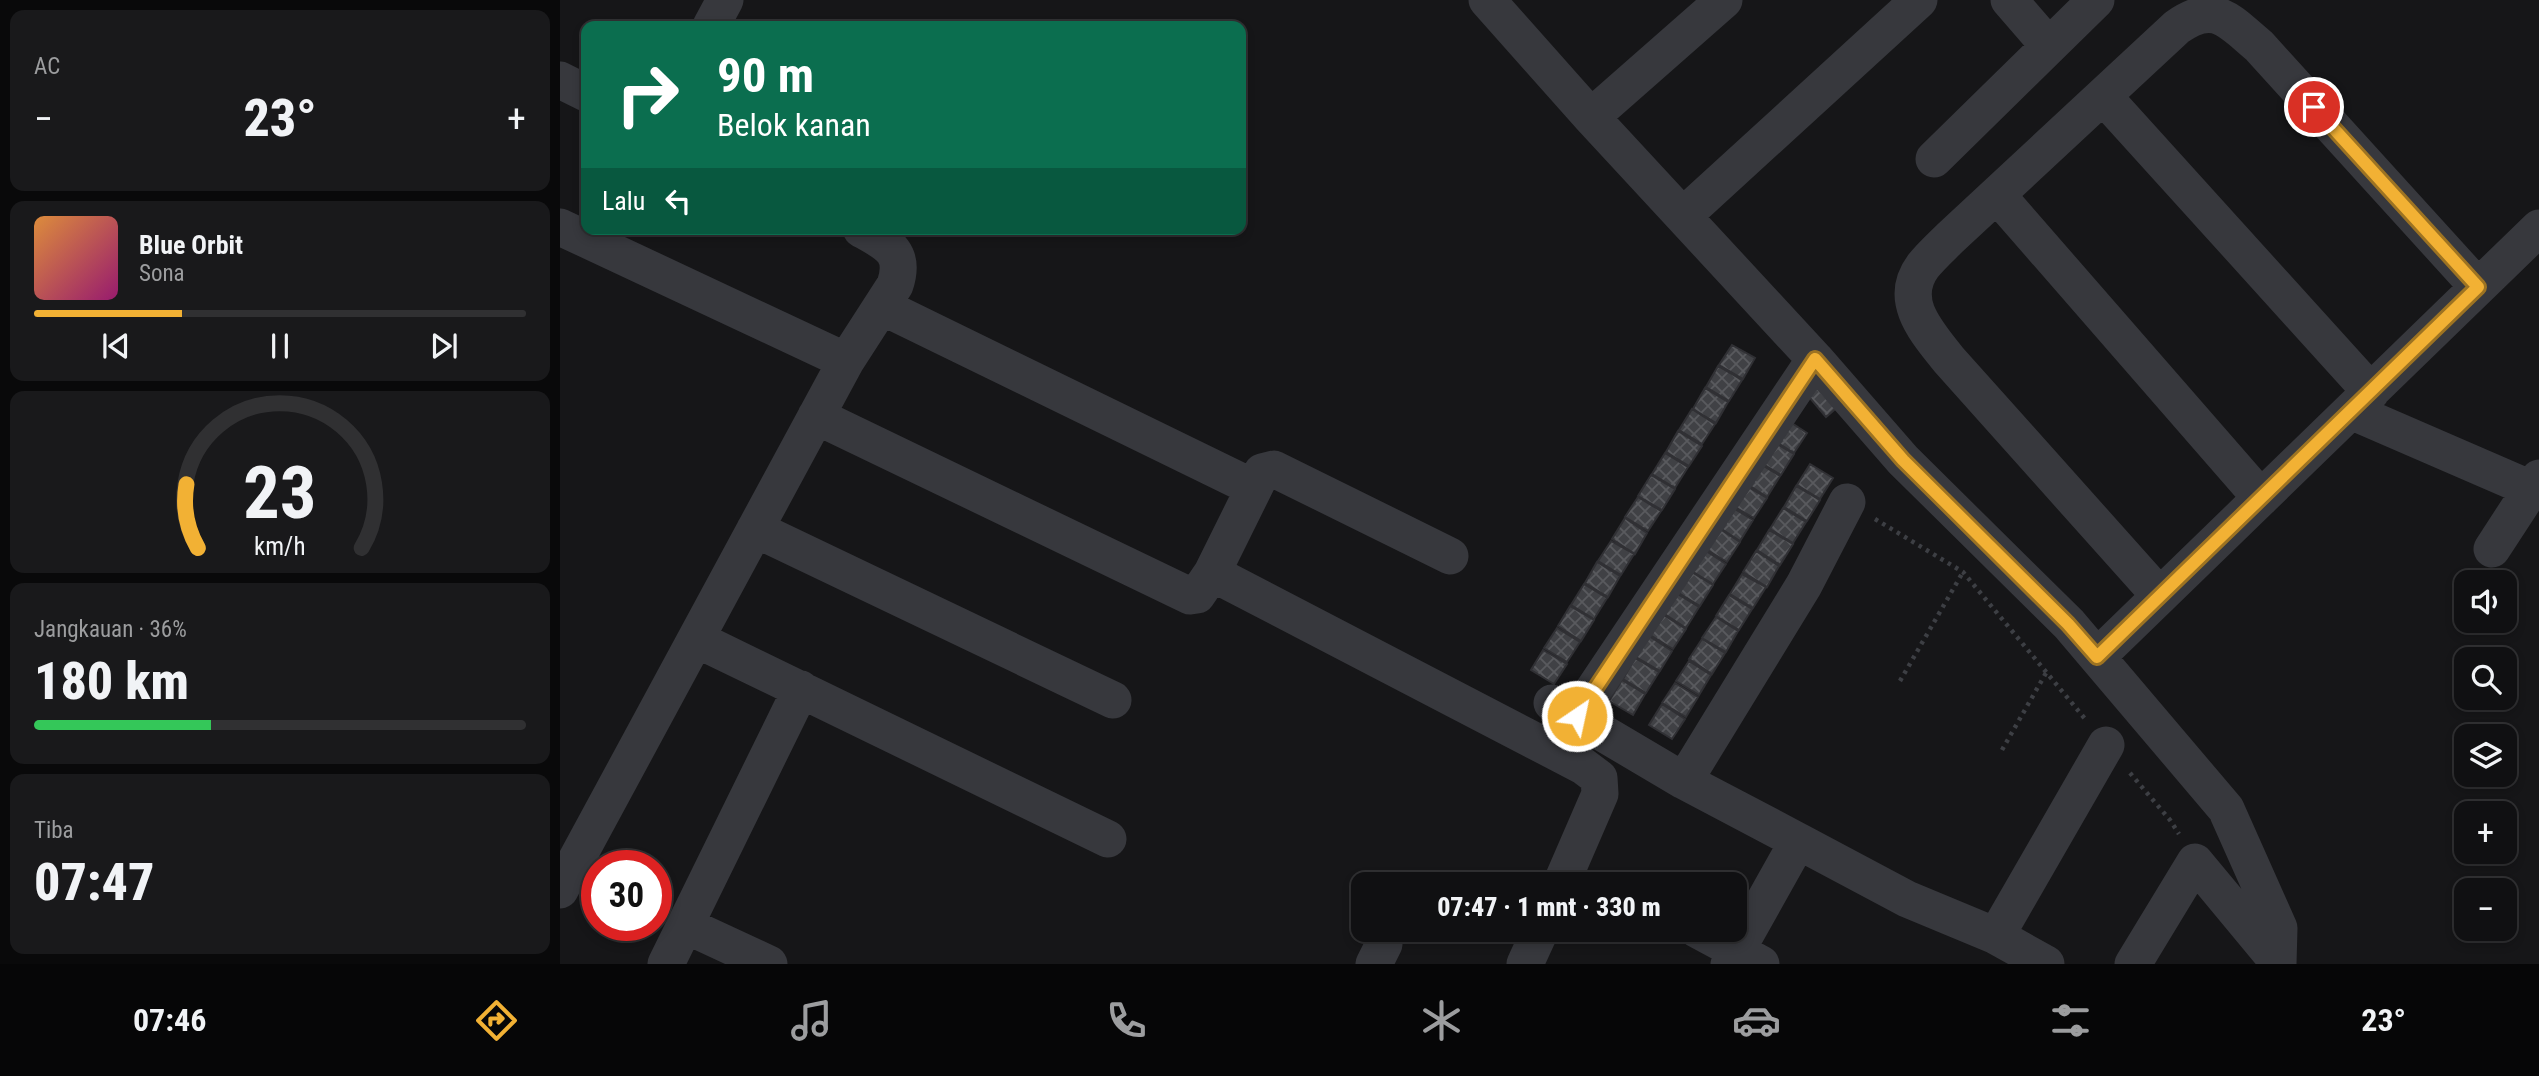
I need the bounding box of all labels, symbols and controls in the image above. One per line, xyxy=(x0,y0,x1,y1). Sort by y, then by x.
text: 90 m xyxy=(717,47,814,104)
icon: right xyxy=(602,49,693,140)
text: AC xyxy=(34,53,60,80)
pin xyxy=(2284,77,2344,137)
text: 23° xyxy=(243,88,317,149)
icon: arrive xyxy=(2295,88,2333,126)
text: − xyxy=(34,97,53,141)
text: + xyxy=(507,97,526,141)
text: Belok kanan xyxy=(717,106,871,144)
icon: left xyxy=(659,182,697,220)
text: Lalu xyxy=(602,186,645,216)
text: Blue Orbit xyxy=(139,230,243,260)
text: Sona xyxy=(139,260,185,287)
icon: previous xyxy=(97,327,135,365)
icon: pause xyxy=(261,327,299,365)
icon: next xyxy=(425,327,463,365)
text: 23 xyxy=(243,450,317,536)
text: km/h xyxy=(254,532,306,561)
map controls xyxy=(2454,570,2517,941)
button: sound xyxy=(2454,570,2517,633)
text: Jangkauan · 36% xyxy=(34,616,187,643)
button: search xyxy=(2454,647,2517,710)
text: 180 km xyxy=(34,651,189,712)
position arrow xyxy=(1540,679,1614,753)
button: layers xyxy=(2454,724,2517,787)
button: + xyxy=(2454,801,2517,864)
text: Tiba xyxy=(34,817,74,844)
speed limit sign: 30 xyxy=(581,850,672,941)
text: 07:47 xyxy=(34,852,154,913)
button: − xyxy=(2454,878,2517,941)
text: 07:47 · 1 mnt · 330 m xyxy=(1437,892,1661,922)
icon: directions xyxy=(472,996,521,1045)
icon: music xyxy=(787,996,836,1045)
icon: phone xyxy=(1102,996,1151,1045)
icon: climate xyxy=(1417,996,1466,1045)
icon: car xyxy=(1732,996,1781,1045)
icon: filters xyxy=(2046,996,2095,1045)
text: 07:46 xyxy=(133,1001,206,1039)
text: 23° xyxy=(2361,1001,2406,1039)

